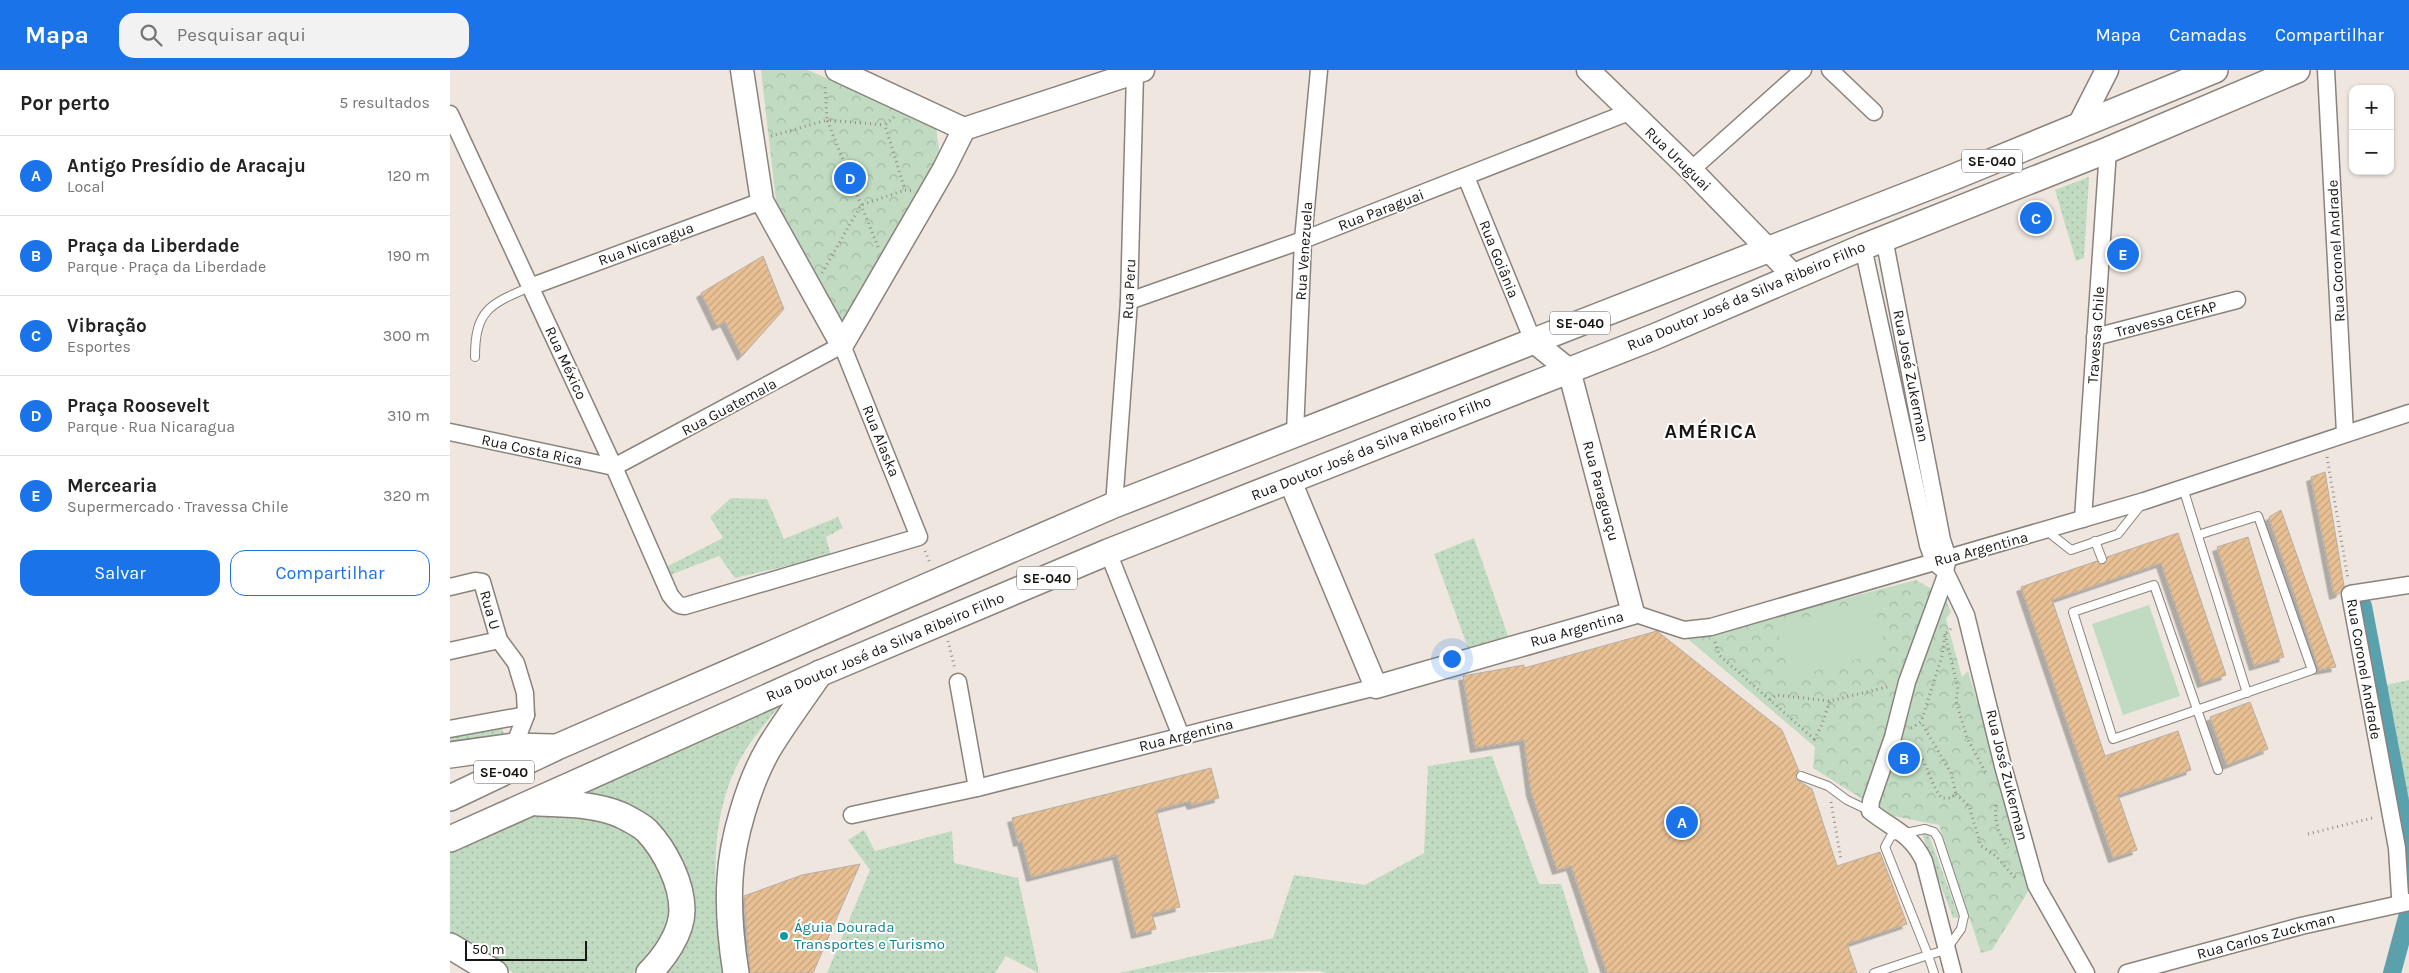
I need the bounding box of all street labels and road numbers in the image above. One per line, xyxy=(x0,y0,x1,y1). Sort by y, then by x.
street label: Rua Uruguai xyxy=(1641,123,1715,195)
road number: SE-040 xyxy=(1962,150,2022,172)
street label: Rua Coronel Andrade xyxy=(2323,179,2349,323)
street label: Rua Paraguai xyxy=(1335,185,1427,235)
street label: Rua Venezuela xyxy=(1292,201,1316,301)
street label: Rua Goiânia xyxy=(1475,217,1523,301)
street label: Rua Nicaragua xyxy=(596,218,696,270)
street label: Rua Doutor José da Silva Ribeiro Filho xyxy=(1624,238,1868,354)
street label: Rua Peru xyxy=(1118,258,1140,320)
street label: Travessa Chile xyxy=(2084,286,2108,384)
street label: Travessa CEFAP xyxy=(2113,297,2219,341)
street label: Rua José Zukerman xyxy=(1889,308,1933,444)
road number: SE-040 xyxy=(1550,312,1610,334)
street label: Rua México xyxy=(541,324,591,402)
street label: Rua Guatemala xyxy=(678,374,780,440)
street label: Rua Doutor José da Silva Ribeiro Filho xyxy=(1248,392,1494,504)
street label: Rua Alaska xyxy=(858,403,904,479)
street label: Rua Costa Rica xyxy=(480,431,584,469)
street label: Rua Paraguaçu xyxy=(1579,439,1623,543)
street label: Rua Argentina xyxy=(1932,528,2030,570)
road number: SE-040 xyxy=(1017,566,1077,590)
street label: Rua U xyxy=(476,588,504,632)
street label: Rua Doutor José da Silva Ribeiro Filho xyxy=(763,589,1007,705)
street label: Rua Coronel Andrade xyxy=(2343,597,2385,741)
street label: Rua Argentina xyxy=(1528,607,1626,651)
street label: Rua José Zukerman xyxy=(1982,708,2032,842)
street label: Rua Argentina xyxy=(1137,715,1235,755)
road number: SE-040 xyxy=(474,760,534,784)
street label: Rua Carlos Zuckman xyxy=(2195,909,2337,963)

